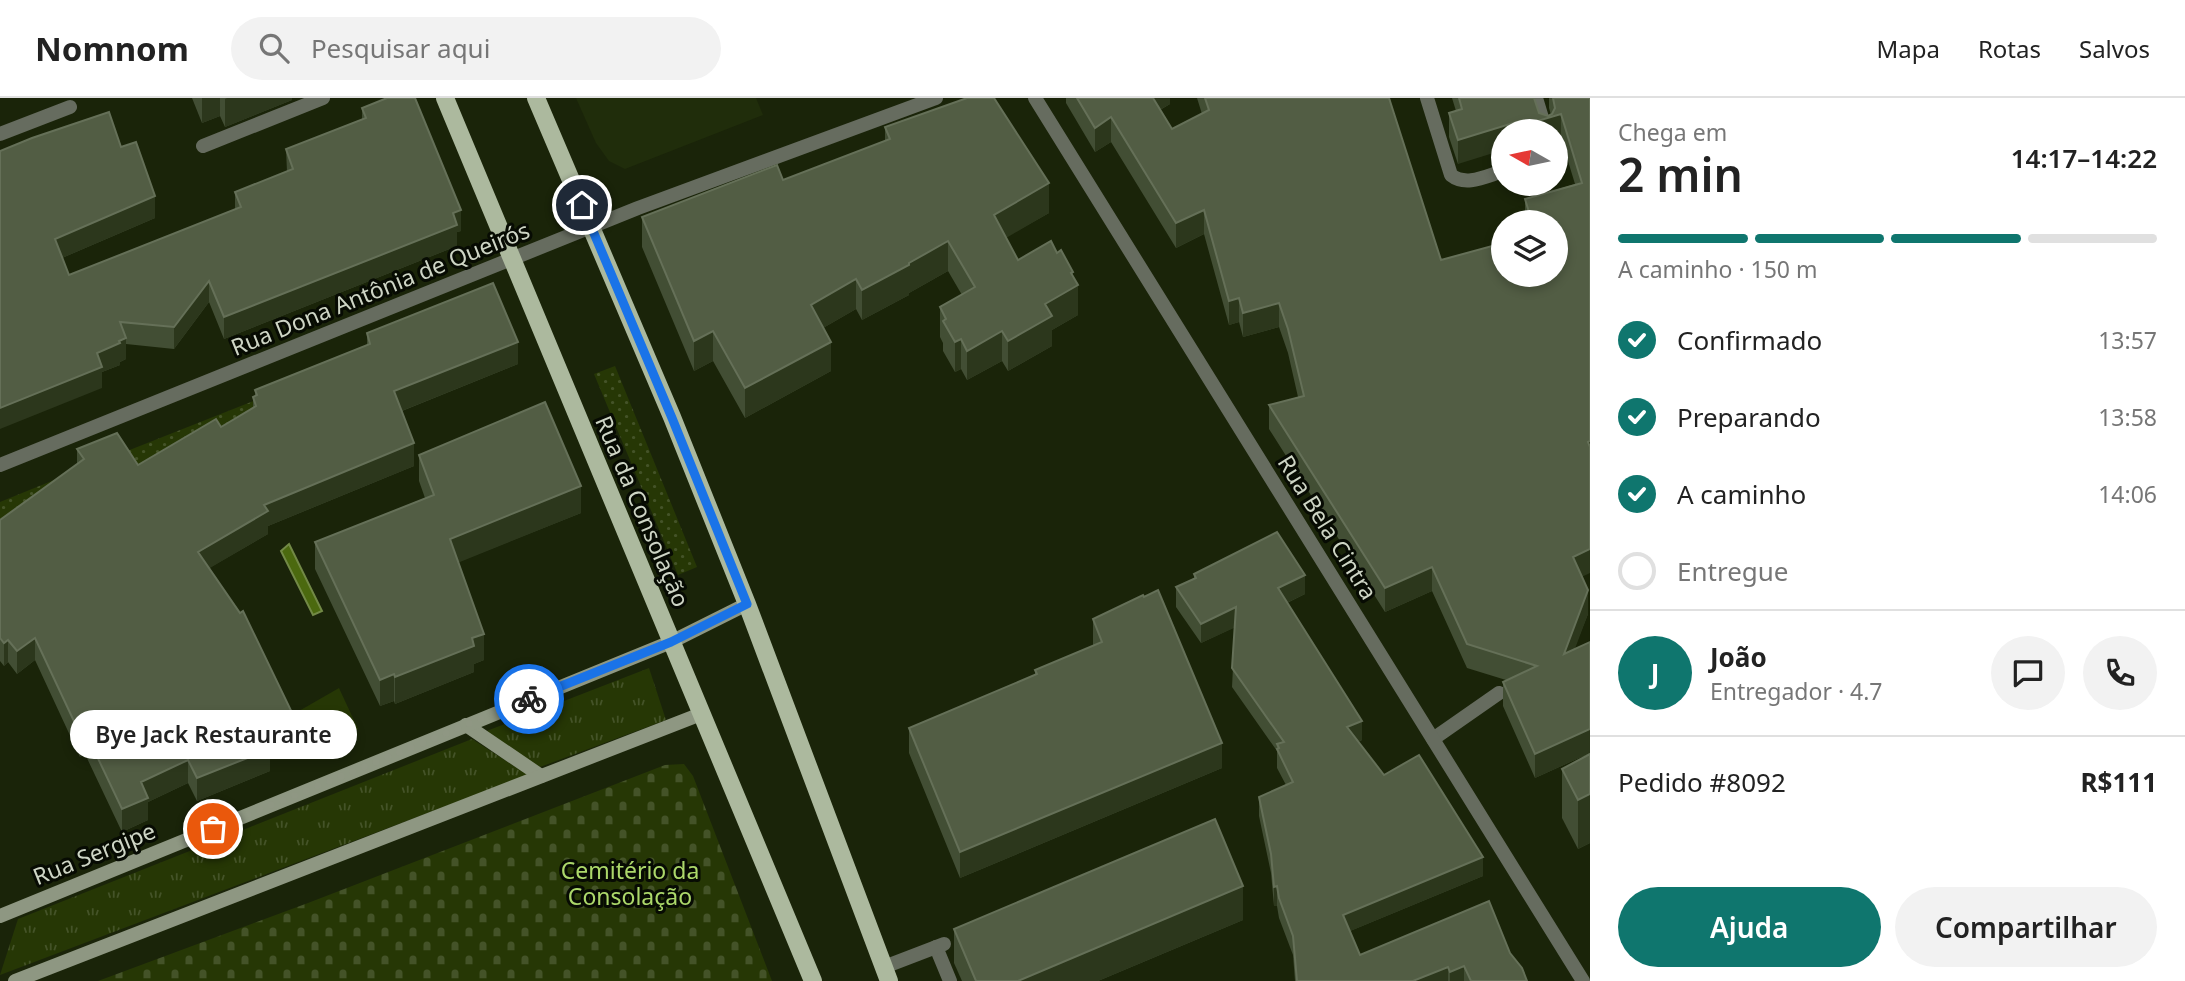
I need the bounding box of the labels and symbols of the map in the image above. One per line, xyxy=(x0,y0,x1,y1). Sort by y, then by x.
north arrow xyxy=(1491,119,1568,196)
pin xyxy=(552,175,612,235)
street label: Rua Dona Antônia de Queirós xyxy=(226,213,534,363)
street label: Rua da Consolação xyxy=(588,411,698,611)
street label: Rua Bela Cintra xyxy=(1271,449,1385,605)
courier xyxy=(494,664,564,734)
callout: Bye Jack Restaurante xyxy=(69,710,356,759)
pin xyxy=(183,799,243,859)
street label: Rua Sergipe xyxy=(28,814,160,892)
park label: Cemitério da Consolação xyxy=(561,854,699,912)

